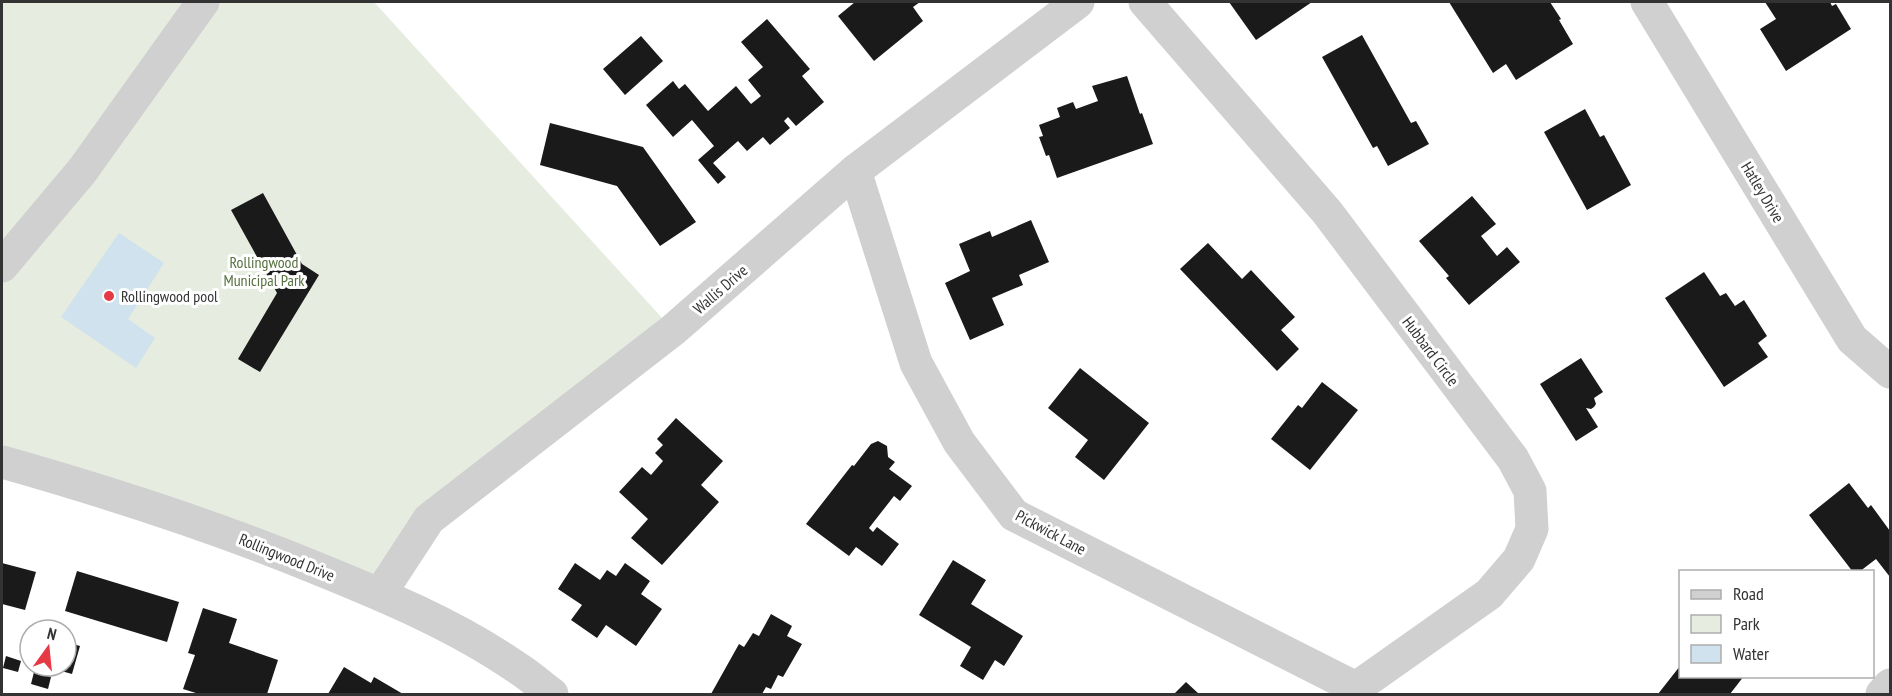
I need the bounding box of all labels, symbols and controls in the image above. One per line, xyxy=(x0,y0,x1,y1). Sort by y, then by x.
street label: Hatley Drive xyxy=(1737,158,1789,226)
park label: Rollingwood Municipal Park xyxy=(223,252,305,290)
street label: Wallis Drive xyxy=(689,260,751,318)
place label: Rollingwood pool xyxy=(121,286,218,306)
marker: Rollingwood pool xyxy=(102,289,116,303)
street label: Hubbard Circle xyxy=(1398,312,1464,390)
street label: Pickwick Lane xyxy=(1012,505,1090,559)
street label: Rollingwood Drive xyxy=(236,529,338,585)
legend xyxy=(1679,570,1874,678)
text: Road xyxy=(1733,582,1764,605)
text: Park xyxy=(1733,612,1760,635)
north arrow xyxy=(18,618,78,678)
text: N xyxy=(45,623,59,644)
text: Water xyxy=(1733,642,1769,665)

